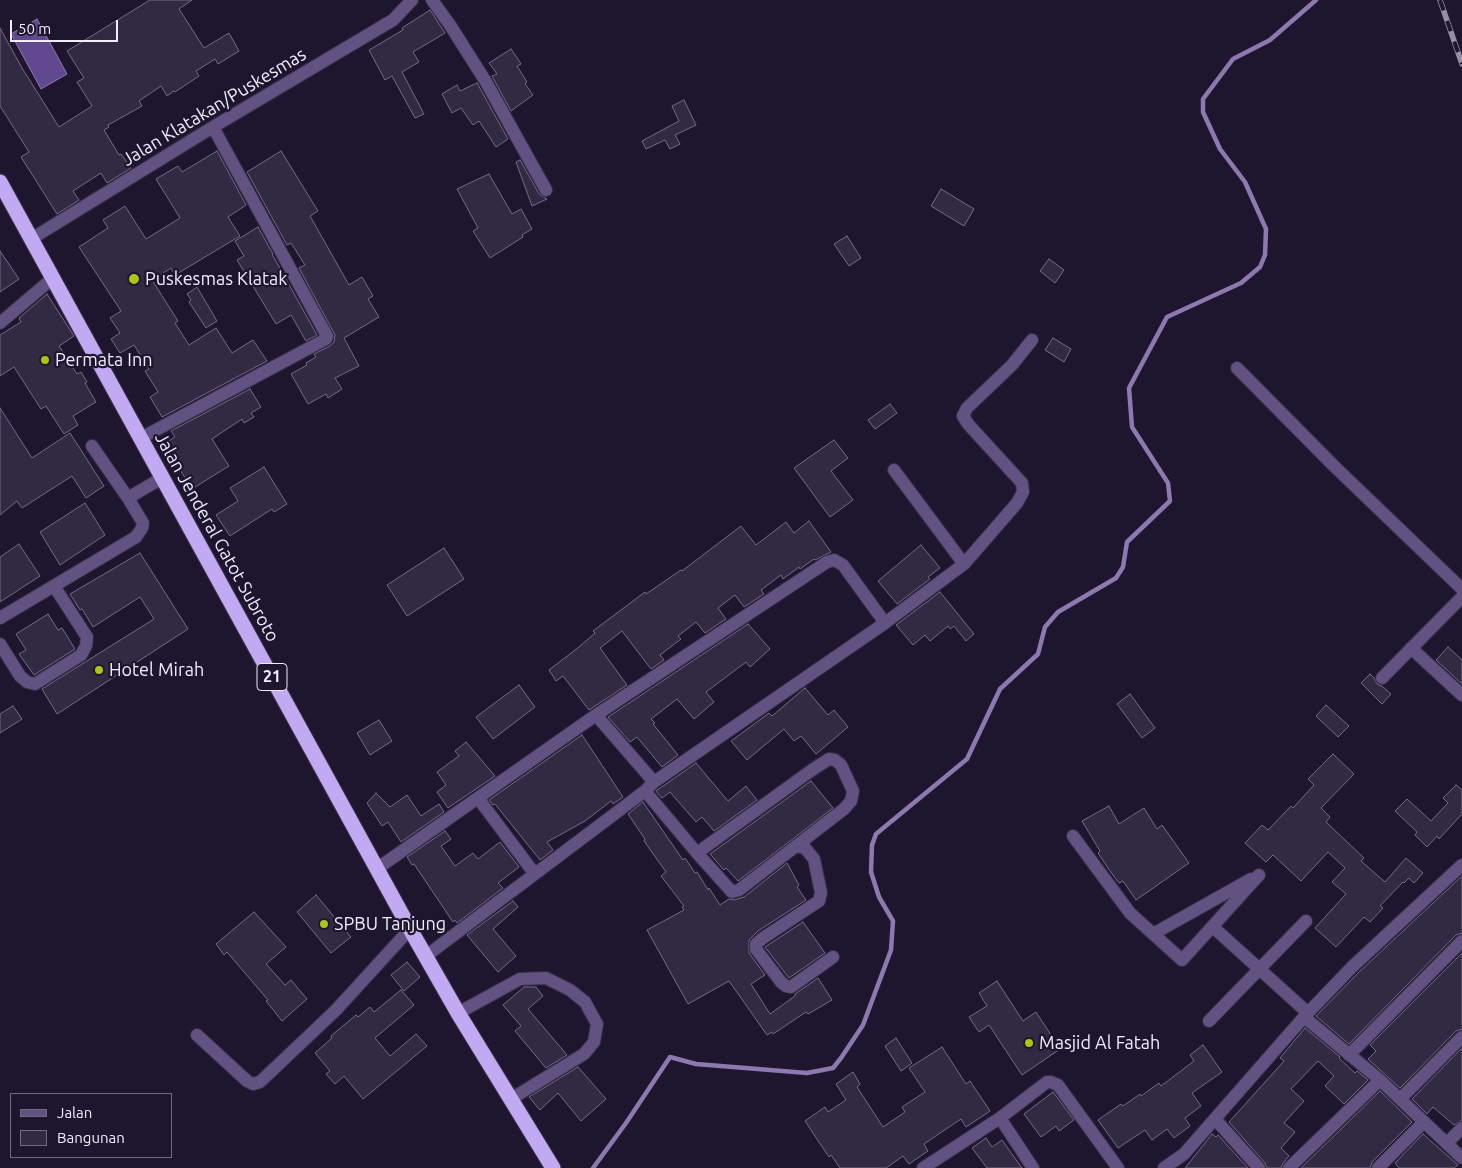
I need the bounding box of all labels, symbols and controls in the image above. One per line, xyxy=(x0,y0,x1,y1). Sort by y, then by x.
scale bar xyxy=(12,10,120,42)
text: 50 m xyxy=(18,20,51,37)
street label: Jalan Klatakan/Puskesmas xyxy=(118,43,310,171)
place label: Puskesmas Klatak xyxy=(145,268,287,290)
marker: Puskesmas Klatak xyxy=(127,272,141,286)
place label: Permata Inn xyxy=(55,349,153,371)
marker: Permata Inn xyxy=(39,354,51,366)
street label: Jalan Jenderal Gatot Subroto xyxy=(150,429,284,645)
place label: Hotel Mirah xyxy=(109,659,204,681)
marker: Hotel Mirah xyxy=(93,664,105,676)
road number: 21 xyxy=(257,664,287,690)
place label: SPBU Tanjung xyxy=(334,913,446,935)
marker: SPBU Tanjung xyxy=(318,918,330,930)
place label: Masjid Al Fatah xyxy=(1039,1032,1160,1054)
marker: Masjid Al Fatah xyxy=(1023,1037,1035,1049)
legend xyxy=(10,1093,172,1158)
text: Jalan xyxy=(57,1104,92,1121)
text: Bangunan xyxy=(57,1129,125,1146)

